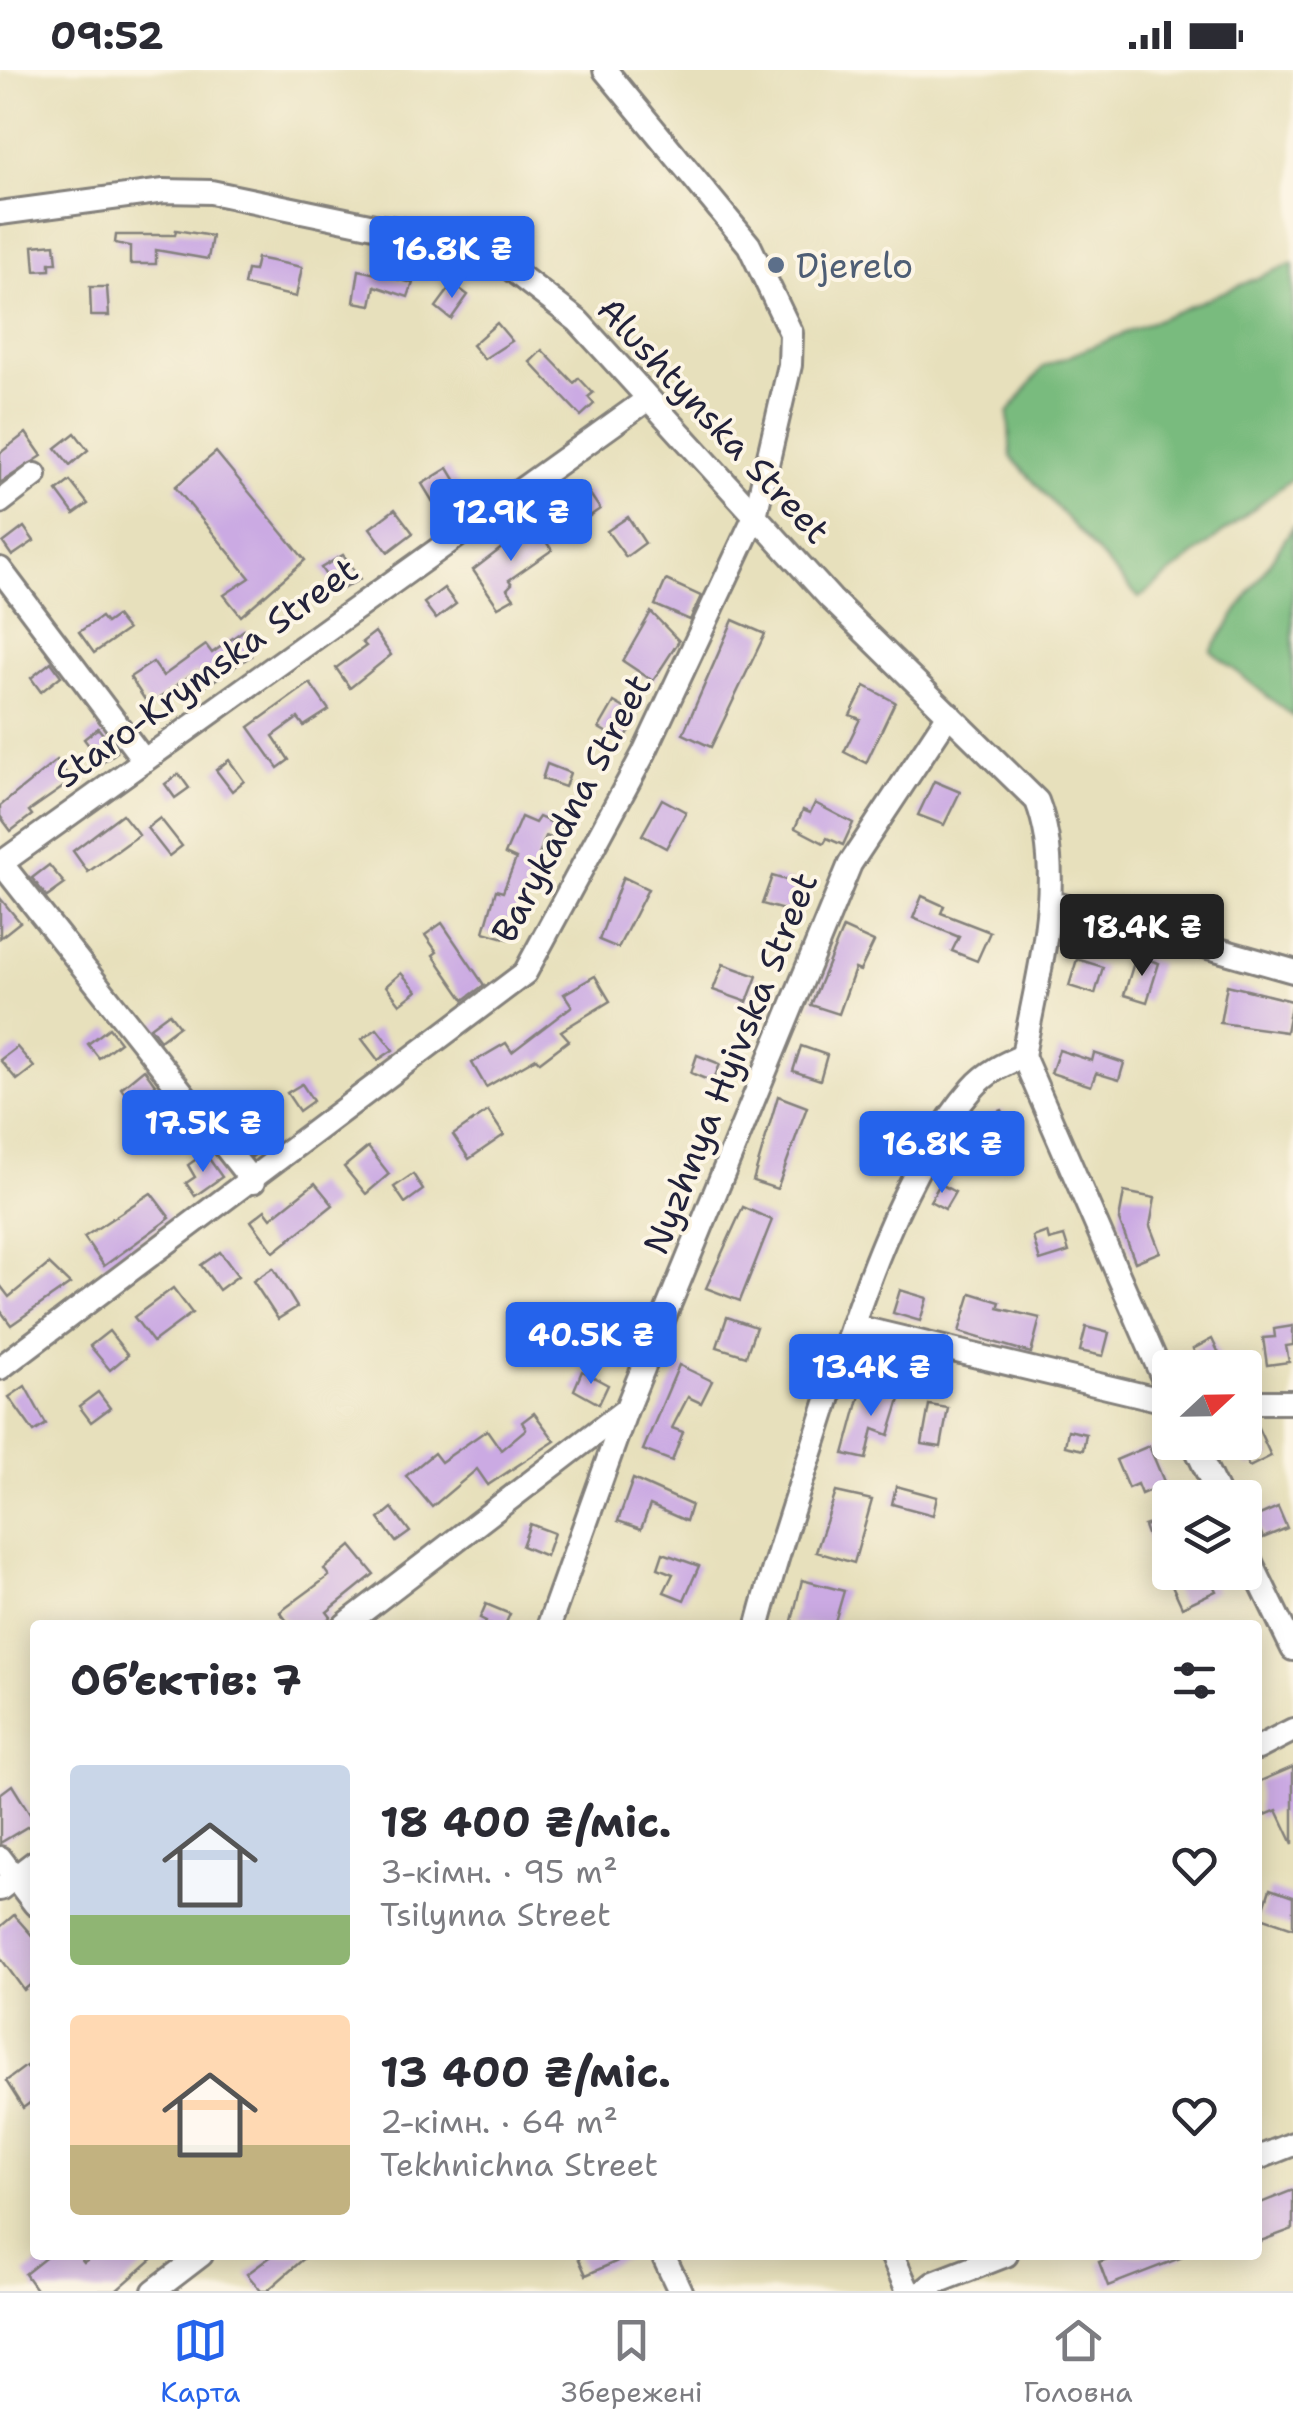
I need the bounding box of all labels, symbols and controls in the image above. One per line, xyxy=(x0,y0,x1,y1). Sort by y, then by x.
text: 09:52 xyxy=(50,10,164,61)
pin: 16.8K ₴ xyxy=(360,216,544,301)
text: 16.8K ₴ xyxy=(391,227,513,270)
place label: Djerelo xyxy=(796,242,913,289)
marker: Djerelo xyxy=(765,254,787,276)
street label: Alushtynska Street xyxy=(587,286,841,554)
pin: 12.9K ₴ xyxy=(419,479,603,564)
text: 12.9K ₴ xyxy=(452,490,570,533)
street label: Staro-Krymska Street xyxy=(45,546,367,798)
street label: Barykadna Street xyxy=(480,666,662,950)
street label: Nyzhnya Hyivska Street xyxy=(632,865,828,1261)
pin: 18.4K ₴ xyxy=(1050,894,1234,979)
text: 18.4K ₴ xyxy=(1082,905,1202,948)
pin: 17.5K ₴ xyxy=(111,1090,295,1175)
text: 17.5K ₴ xyxy=(144,1101,262,1144)
pin: 16.8K ₴ xyxy=(850,1111,1034,1196)
text: 16.8K ₴ xyxy=(881,1122,1003,1165)
pin: 40.5K ₴ xyxy=(499,1302,683,1387)
text: 40.5K ₴ xyxy=(528,1313,654,1356)
pin: 13.4K ₴ xyxy=(779,1334,963,1419)
text: 13.4K ₴ xyxy=(811,1345,931,1388)
north arrow xyxy=(1152,1350,1262,1460)
map controls xyxy=(1152,1350,1262,1590)
button: layers xyxy=(1152,1480,1262,1590)
text: Об’єктів: 7 xyxy=(70,1652,302,1708)
icon: filters xyxy=(1167,1653,1222,1708)
text: 18 400 ₴/міс. xyxy=(380,1794,672,1850)
icon: home xyxy=(150,1805,270,1925)
icon: heart xyxy=(1167,1838,1222,1893)
text: 3-кімн. · 95 m² xyxy=(380,1850,618,1893)
text: Tsilynna Street xyxy=(380,1893,611,1936)
text: 13 400 ₴/міс. xyxy=(380,2044,671,2100)
icon: home xyxy=(150,2055,270,2175)
icon: heart xyxy=(1167,2088,1222,2143)
text: 2-кімн. · 64 m² xyxy=(380,2100,618,2143)
text: Tekhnichna Street xyxy=(380,2143,658,2186)
tab: Карта xyxy=(160,2313,240,2411)
tab: Збережені xyxy=(561,2313,703,2411)
tab: Головна xyxy=(1023,2313,1133,2411)

